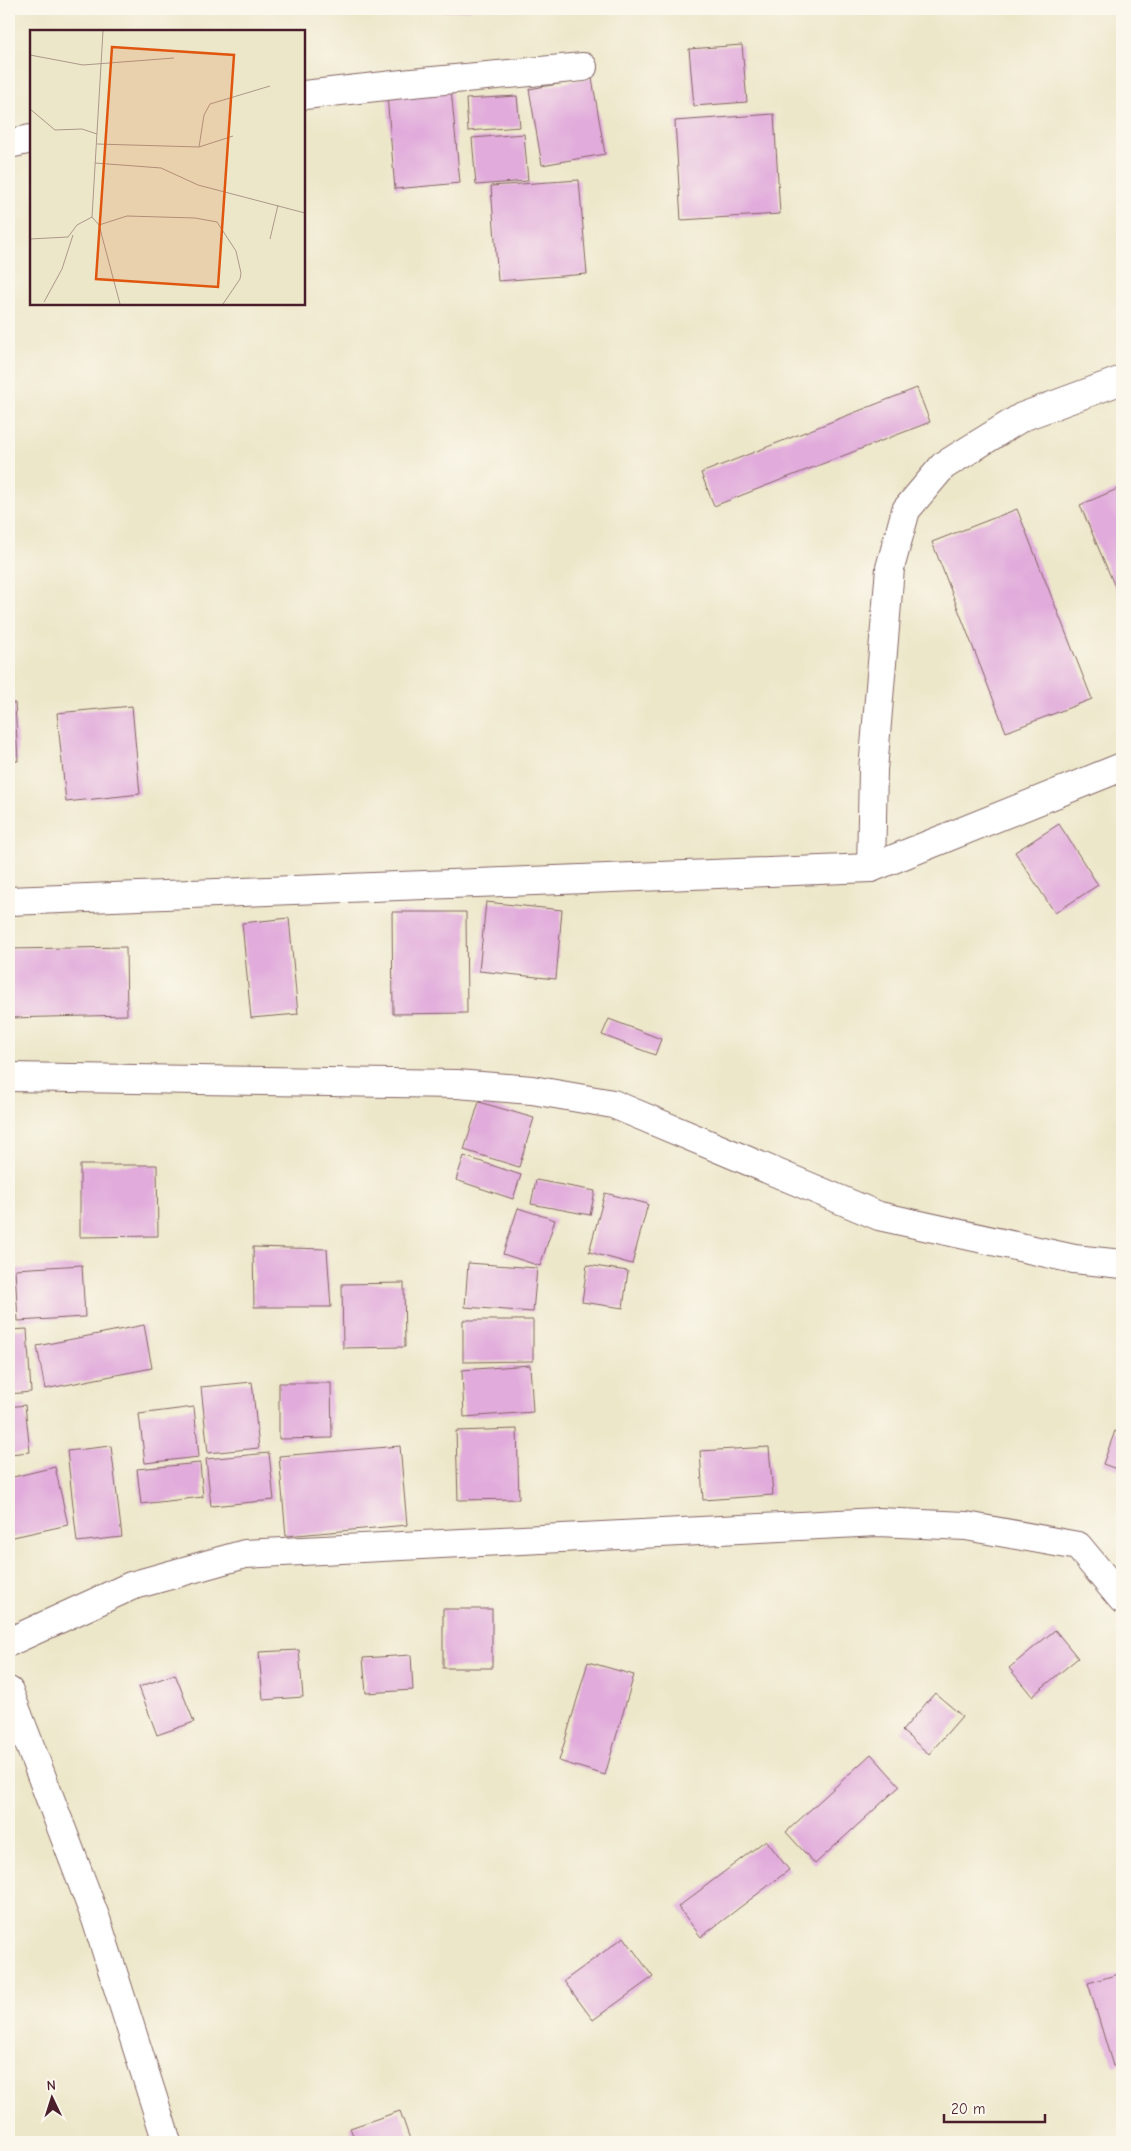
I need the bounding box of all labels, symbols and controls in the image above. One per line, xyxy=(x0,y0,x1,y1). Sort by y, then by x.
inset map xyxy=(30,30,305,305)
north arrow xyxy=(28,2074,78,2124)
text: N xyxy=(46,2077,56,2094)
scale bar xyxy=(944,2091,1045,2123)
text: 20 m xyxy=(951,2100,985,2118)

